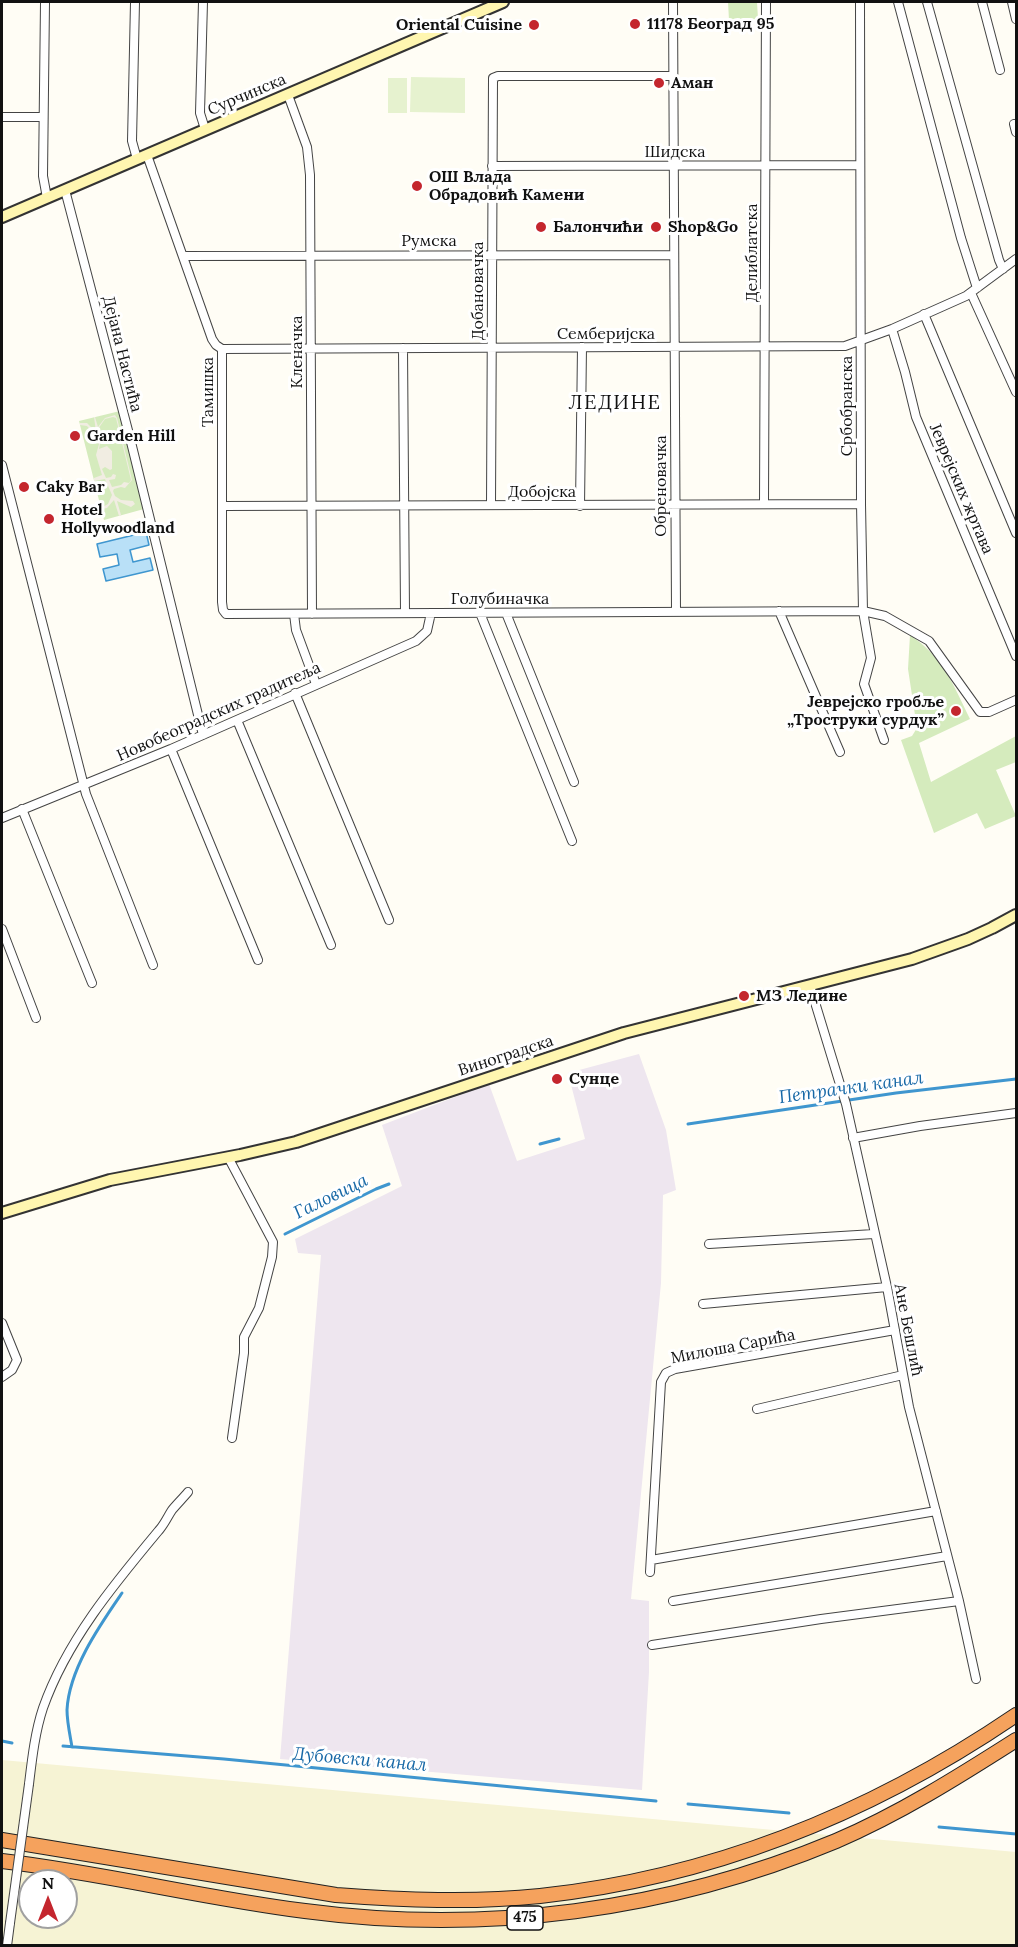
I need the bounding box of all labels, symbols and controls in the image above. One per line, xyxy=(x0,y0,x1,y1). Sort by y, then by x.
place label: 11178 Београд 95 xyxy=(647,14,774,34)
place label: Oriental Cuisine xyxy=(396,15,522,35)
marker: 11178 Београд 95 xyxy=(628,17,642,31)
marker: Oriental Cuisine xyxy=(527,18,541,32)
street label: Сурчинска xyxy=(205,70,289,120)
place label: Аман xyxy=(671,73,714,93)
marker: Аман xyxy=(652,76,666,90)
street label: Шидска xyxy=(645,142,705,162)
place label: ОШ Влада Обрадовић Камени xyxy=(429,167,584,205)
marker: ОШ Влада Обрадовић Камени xyxy=(410,179,424,193)
street label: Делиблатска xyxy=(742,204,762,302)
place label: Балончићи xyxy=(553,217,643,237)
place label: Shop&Go xyxy=(668,217,738,237)
marker: Балончићи xyxy=(534,220,548,234)
marker: Shop&Go xyxy=(649,220,663,234)
street label: Румска xyxy=(401,231,457,251)
street label: Добановачка xyxy=(468,241,488,341)
street label: Дејана Настића xyxy=(98,294,146,414)
street label: Кленачка xyxy=(287,315,307,389)
street label: Семберијска xyxy=(557,324,655,344)
street label: Србобранска xyxy=(837,356,857,456)
street label: Тамишка xyxy=(198,357,218,427)
district label: ЛЕДИНЕ xyxy=(568,391,662,415)
street label: Јеврејских жртава xyxy=(925,421,997,557)
place label: Garden Hill xyxy=(87,426,175,446)
marker: Garden Hill xyxy=(68,429,82,443)
street label: Обреновачка xyxy=(651,435,671,537)
place label: Caky Bar xyxy=(36,477,105,497)
marker: Caky Bar xyxy=(17,480,31,494)
street label: Добојска xyxy=(508,482,576,502)
place label: Hotel Hollywoodland xyxy=(61,500,175,538)
marker: Hotel Hollywoodland xyxy=(42,512,56,526)
street label: Голубиначка xyxy=(451,589,549,609)
street label: Новобеоградских градитеља xyxy=(114,658,324,766)
place label: Јеврејско гробље „Троструки сурдук” xyxy=(787,692,944,730)
marker: Јеврејско гробље „Троструки сурдук” xyxy=(949,704,963,718)
place label: МЗ Ледине xyxy=(756,986,847,1006)
marker: МЗ Ледине xyxy=(737,989,751,1003)
street label: Виноградска xyxy=(456,1032,556,1080)
water label: Петрачки канал xyxy=(777,1067,925,1109)
place label: Сунце xyxy=(569,1069,619,1089)
marker: Сунце xyxy=(550,1072,564,1086)
water label: Галовица xyxy=(291,1170,371,1224)
street label: Ане Бешлић xyxy=(890,1282,926,1378)
street label: Милоша Сарића xyxy=(669,1326,797,1368)
water label: Дубовски канал xyxy=(292,1743,428,1777)
north arrow xyxy=(18,1869,78,1929)
text: N xyxy=(42,1873,54,1893)
road number: 475 xyxy=(507,1906,543,1930)

